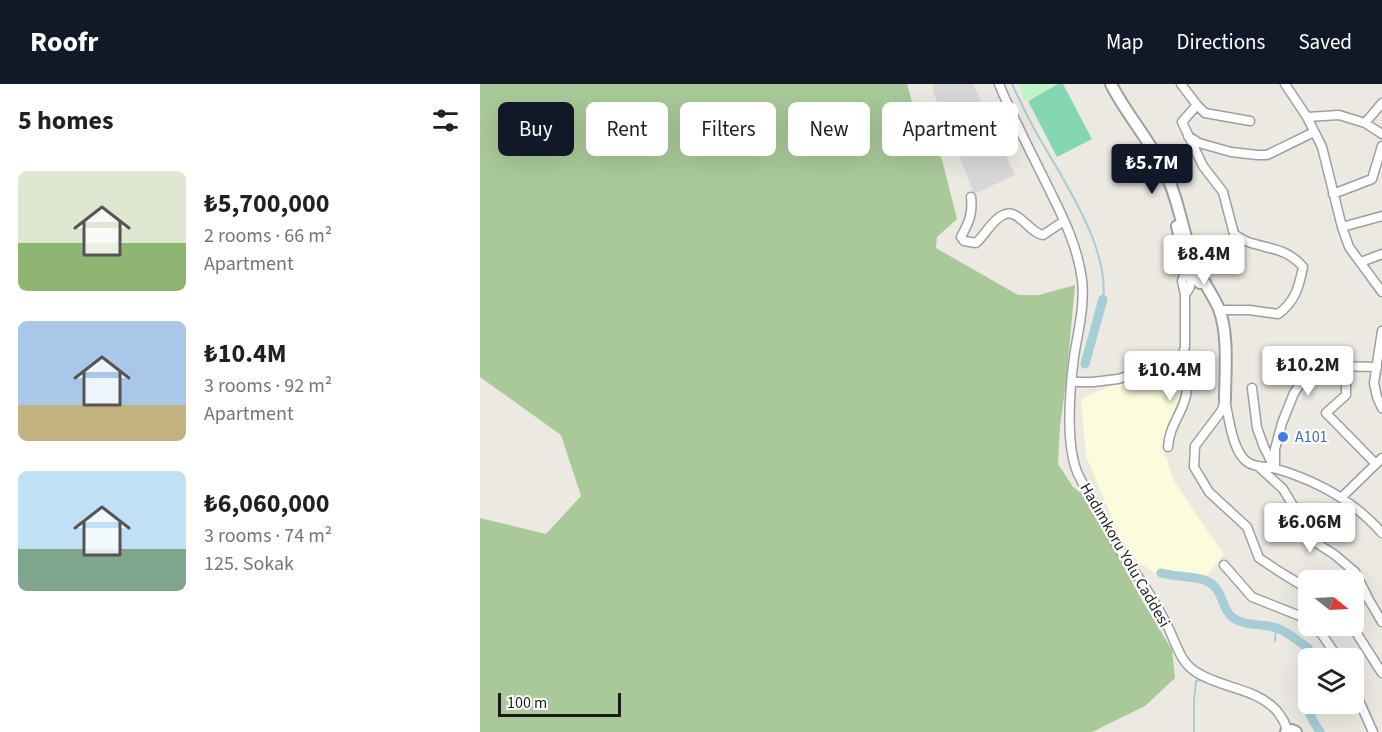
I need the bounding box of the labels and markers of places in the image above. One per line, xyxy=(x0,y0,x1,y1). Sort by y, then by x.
pin: ₺5.7M xyxy=(1110,144,1194,195)
pin: ₺8.4M xyxy=(1162,235,1246,286)
pin: ₺10.2M xyxy=(1259,346,1357,397)
pin: ₺10.4M xyxy=(1121,351,1219,402)
place label: A101 xyxy=(1295,426,1328,448)
marker: A101 xyxy=(1276,430,1290,444)
pin: ₺6.06M xyxy=(1261,503,1359,554)

